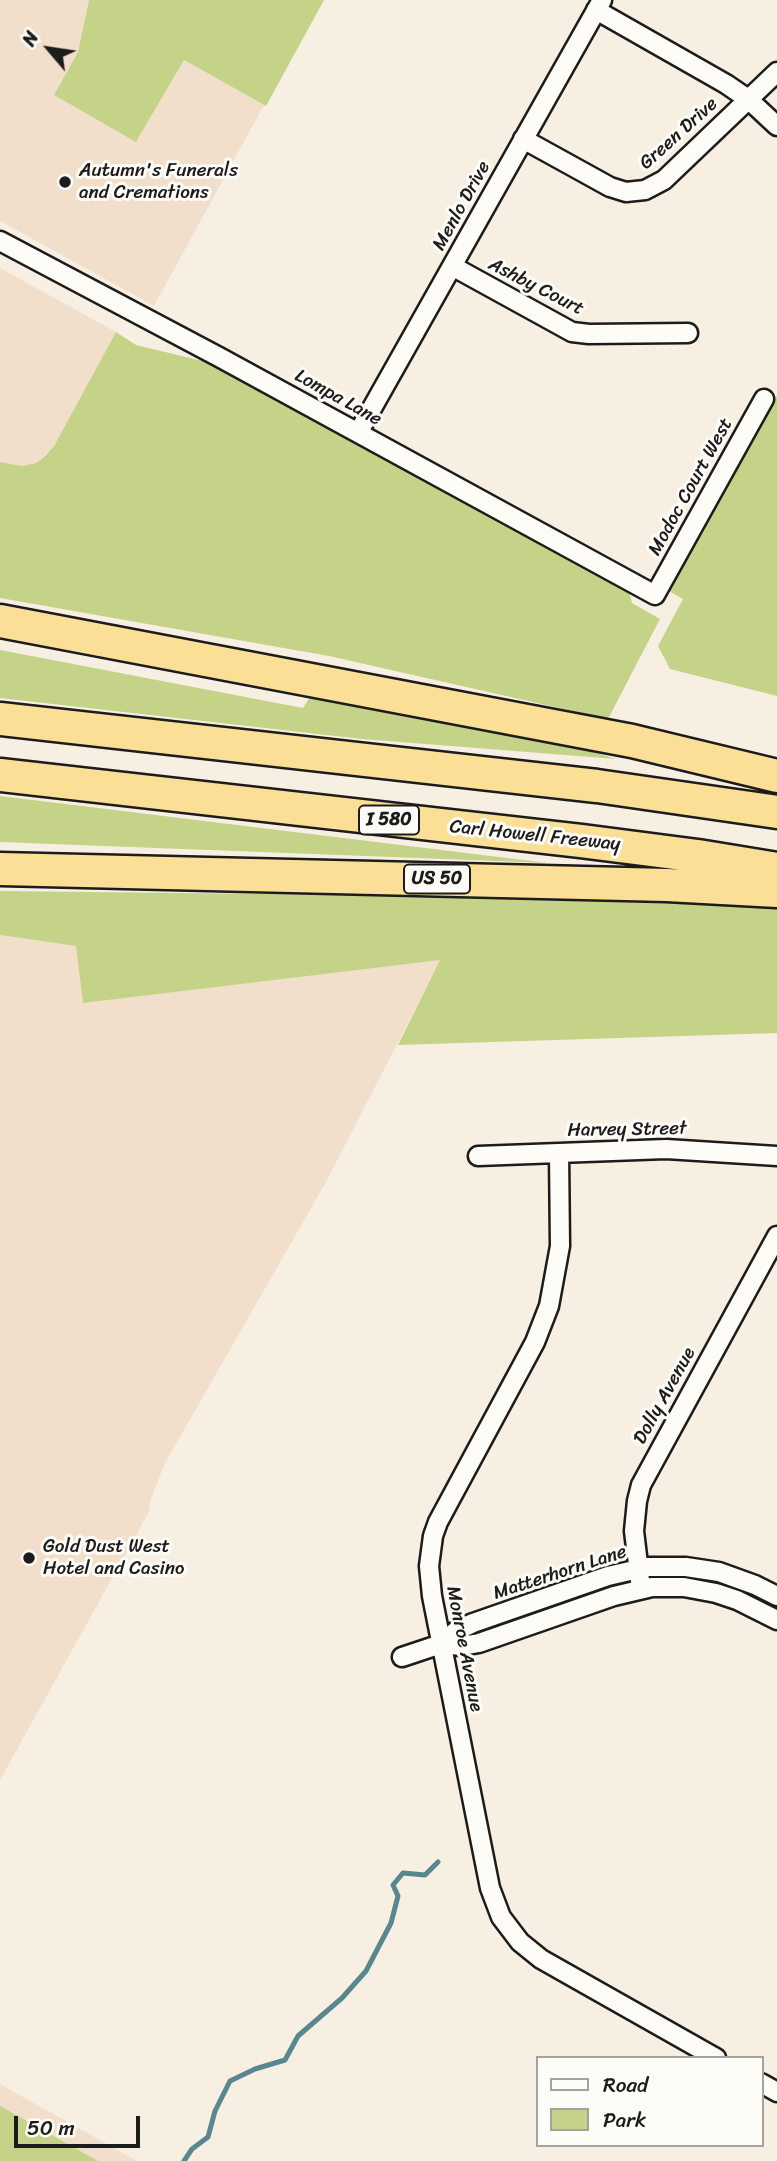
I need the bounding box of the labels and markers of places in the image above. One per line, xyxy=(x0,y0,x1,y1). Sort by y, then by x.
place label: Autumn's Funerals and Cremations xyxy=(79,160,238,204)
marker: Autumn's Funerals and Cremations xyxy=(57,174,73,190)
place label: Gold Dust West Hotel and Casino xyxy=(43,1536,184,1580)
marker: Gold Dust West Hotel and Casino xyxy=(21,1550,37,1566)

